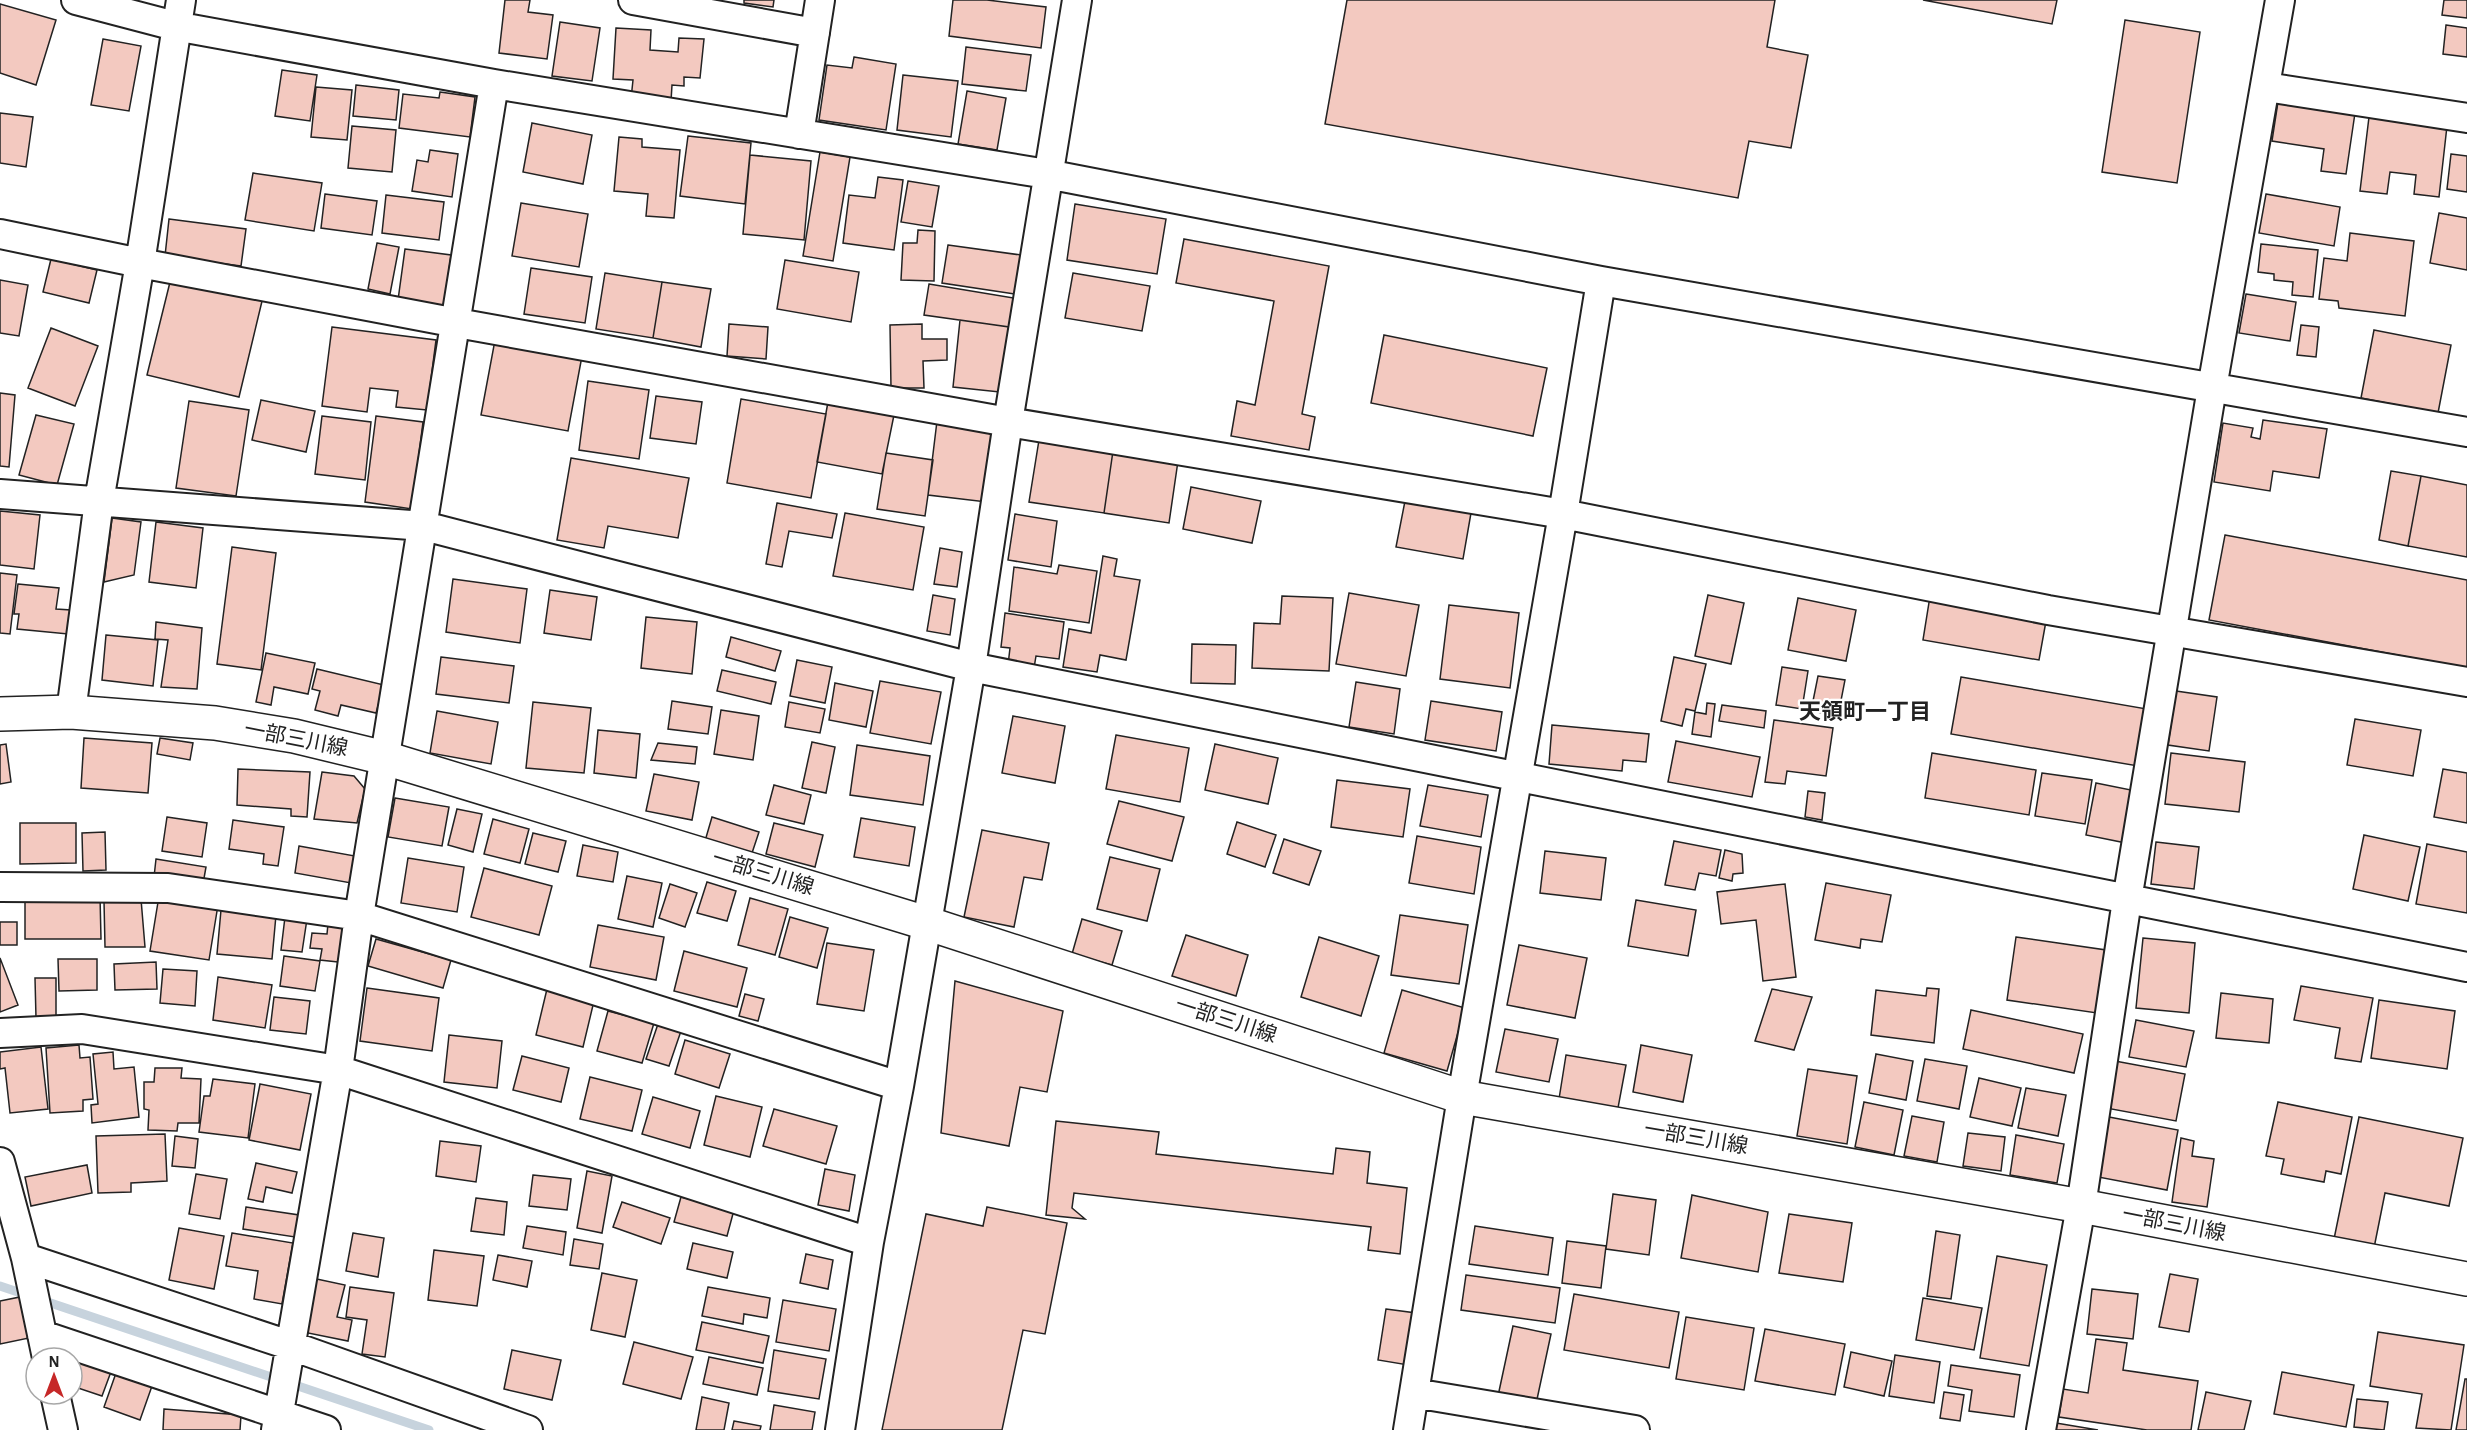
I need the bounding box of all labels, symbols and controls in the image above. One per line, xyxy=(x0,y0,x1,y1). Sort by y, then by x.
district label: 天領町一丁目 xyxy=(1799,700,1931,723)
street label: 一部三川線 xyxy=(242,718,350,759)
street label: 一部三川線 xyxy=(710,847,817,898)
street label: 一部三川線 xyxy=(1173,993,1279,1046)
street label: 一部三川線 xyxy=(1642,1118,1750,1157)
street label: 一部三川線 xyxy=(2120,1203,2228,1244)
north arrow xyxy=(24,1346,84,1406)
text: N xyxy=(48,1354,60,1370)

